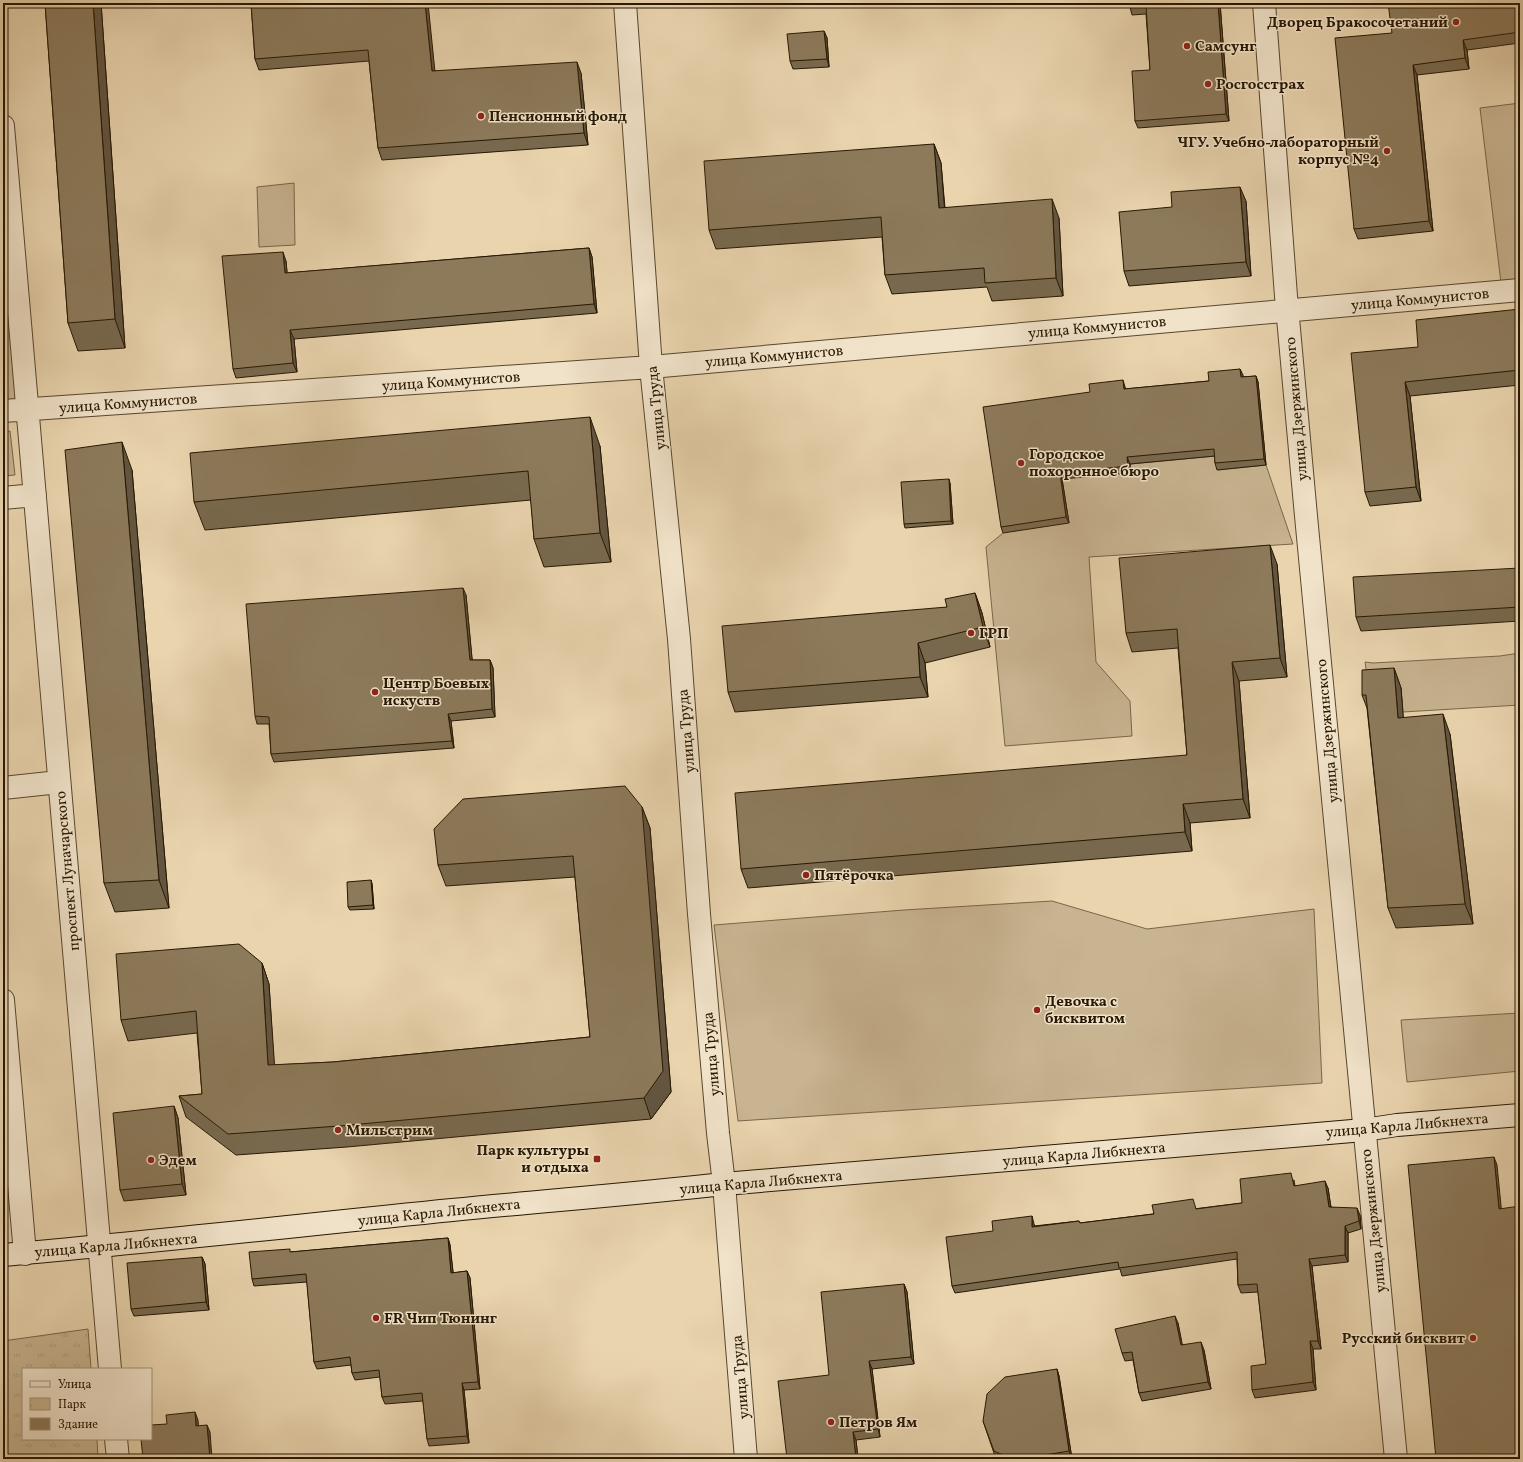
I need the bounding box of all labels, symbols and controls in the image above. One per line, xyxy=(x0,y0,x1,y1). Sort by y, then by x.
place label: Дворец Бракосочетаний xyxy=(1267,13,1448,34)
marker: Дворец Бракосочетаний xyxy=(1451,17,1461,27)
place label: Самсунг xyxy=(1195,37,1257,58)
marker: Самсунг xyxy=(1182,41,1192,51)
place label: Росгосстрах xyxy=(1216,75,1305,96)
marker: Росгосстрах xyxy=(1203,79,1213,89)
place label: Пенсионный фонд xyxy=(489,107,627,128)
marker: Пенсионный фонд xyxy=(476,111,486,121)
place label: ЧГУ. Учебно-лабораторный корпус №4 xyxy=(1177,133,1379,171)
marker: ЧГУ. Учебно-лабораторный корпус №4 xyxy=(1382,146,1392,156)
street label: улица Коммунистов xyxy=(1350,284,1490,317)
street label: улица Коммунистов xyxy=(1027,312,1167,345)
street label: улица Дзержинского xyxy=(1281,336,1314,482)
street label: улица Коммунистов xyxy=(704,341,844,374)
street label: улица Труда xyxy=(643,365,672,451)
street label: улица Коммунистов xyxy=(381,367,521,398)
street label: улица Коммунистов xyxy=(58,389,198,420)
place label: Городское похоронное бюро xyxy=(1029,445,1160,483)
marker: Городское похоронное бюро xyxy=(1016,458,1026,468)
place label: ГРП xyxy=(979,624,1009,645)
marker: ГРП xyxy=(966,628,976,638)
street label: улица Дзержинского xyxy=(1312,658,1345,804)
place label: Центр Боевых искуств xyxy=(383,674,490,712)
marker: Центр Боевых искуств xyxy=(370,687,380,697)
street label: улица Труда xyxy=(673,688,702,774)
street label: проспект Луначарского xyxy=(51,790,86,952)
place label: Пятёрочка xyxy=(814,866,894,887)
marker: Пятёрочка xyxy=(801,870,811,880)
place label: Девочка с бисквитом xyxy=(1045,992,1125,1030)
marker: Девочка с бисквитом xyxy=(1032,1005,1042,1015)
street label: улица Труда xyxy=(698,1011,727,1097)
street label: улица Карла Либкнехта xyxy=(1325,1109,1490,1144)
place label: Мильстрим xyxy=(346,1121,433,1142)
marker: Мильстрим xyxy=(333,1125,343,1135)
street label: улица Карла Либкнехта xyxy=(1002,1138,1167,1173)
place label: Парк культуры и отдыха xyxy=(476,1141,589,1179)
street label: улица Дзержинского xyxy=(1356,1148,1392,1294)
place label: Эдем xyxy=(159,1151,197,1172)
marker: Парк культуры и отдыха xyxy=(592,1154,602,1164)
marker: Эдем xyxy=(146,1155,156,1165)
street label: улица Карла Либкнехта xyxy=(679,1166,844,1201)
street label: улица Карла Либкнехта xyxy=(357,1195,522,1232)
street label: улица Карла Либкнехта xyxy=(34,1229,199,1264)
place label: FR Чип Тюнинг xyxy=(384,1309,498,1330)
marker: FR Чип Тюнинг xyxy=(371,1313,381,1323)
place label: Русский бисквит xyxy=(1342,1329,1466,1350)
marker: Русский бисквит xyxy=(1468,1333,1478,1343)
street label: улица Труда xyxy=(727,1334,756,1420)
legend xyxy=(22,1368,152,1440)
text: Улица xyxy=(58,1377,91,1393)
text: Парк xyxy=(58,1397,86,1413)
place label: Петров Ям xyxy=(839,1413,917,1434)
text: Здание xyxy=(58,1417,98,1433)
marker: Петров Ям xyxy=(826,1417,836,1427)

